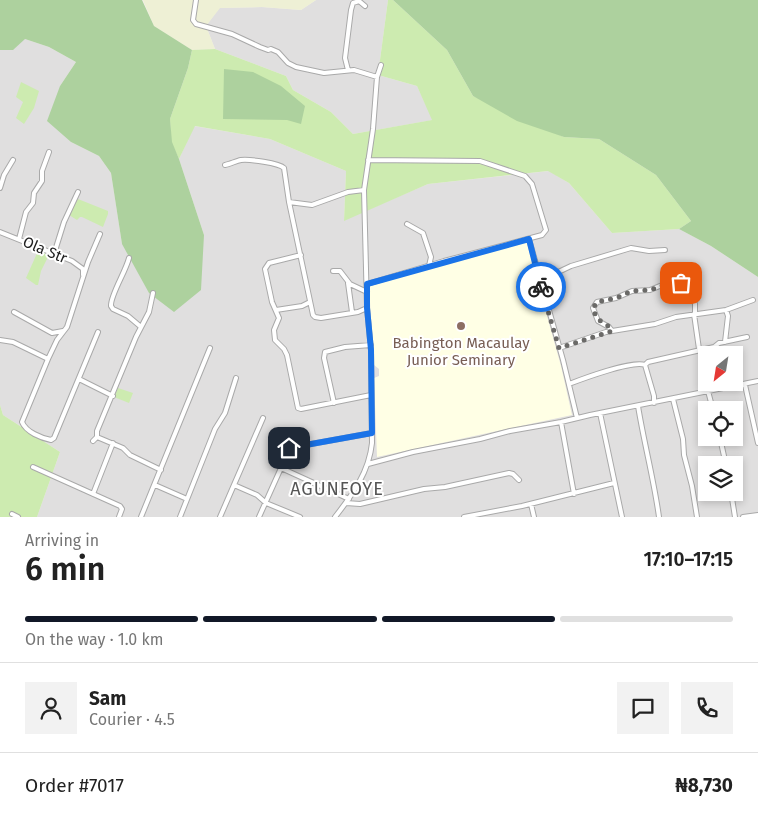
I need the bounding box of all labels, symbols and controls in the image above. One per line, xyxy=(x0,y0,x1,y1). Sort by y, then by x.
street label: Ola Str xyxy=(20,233,70,267)
courier xyxy=(516,262,566,312)
pin xyxy=(660,262,702,304)
icon: bag xyxy=(667,269,695,297)
icon: bike xyxy=(527,273,555,301)
marker: Babington Macaulay Junior Seminary xyxy=(455,320,467,332)
place label: Babington Macaulay Junior Seminary xyxy=(392,334,530,369)
north arrow xyxy=(698,346,742,391)
map controls xyxy=(698,346,743,501)
button: locate xyxy=(698,401,743,446)
pin xyxy=(268,427,310,469)
icon: home xyxy=(275,434,303,462)
button: layers xyxy=(698,456,743,501)
district label: AGUNFOYE xyxy=(290,478,384,500)
text: Arriving in xyxy=(25,531,99,550)
text: 17:10–17:15 xyxy=(643,548,733,571)
text: 6 min xyxy=(25,550,105,588)
text: On the way · 1.0 km xyxy=(25,630,163,649)
button: person xyxy=(25,682,77,734)
button: chat xyxy=(617,682,669,734)
button: phone xyxy=(681,682,733,734)
text: Sam xyxy=(89,687,126,710)
text: Courier · 4.5 xyxy=(89,710,175,729)
text: Order #7017 xyxy=(25,774,124,797)
text: ₦8,730 xyxy=(675,774,733,797)

